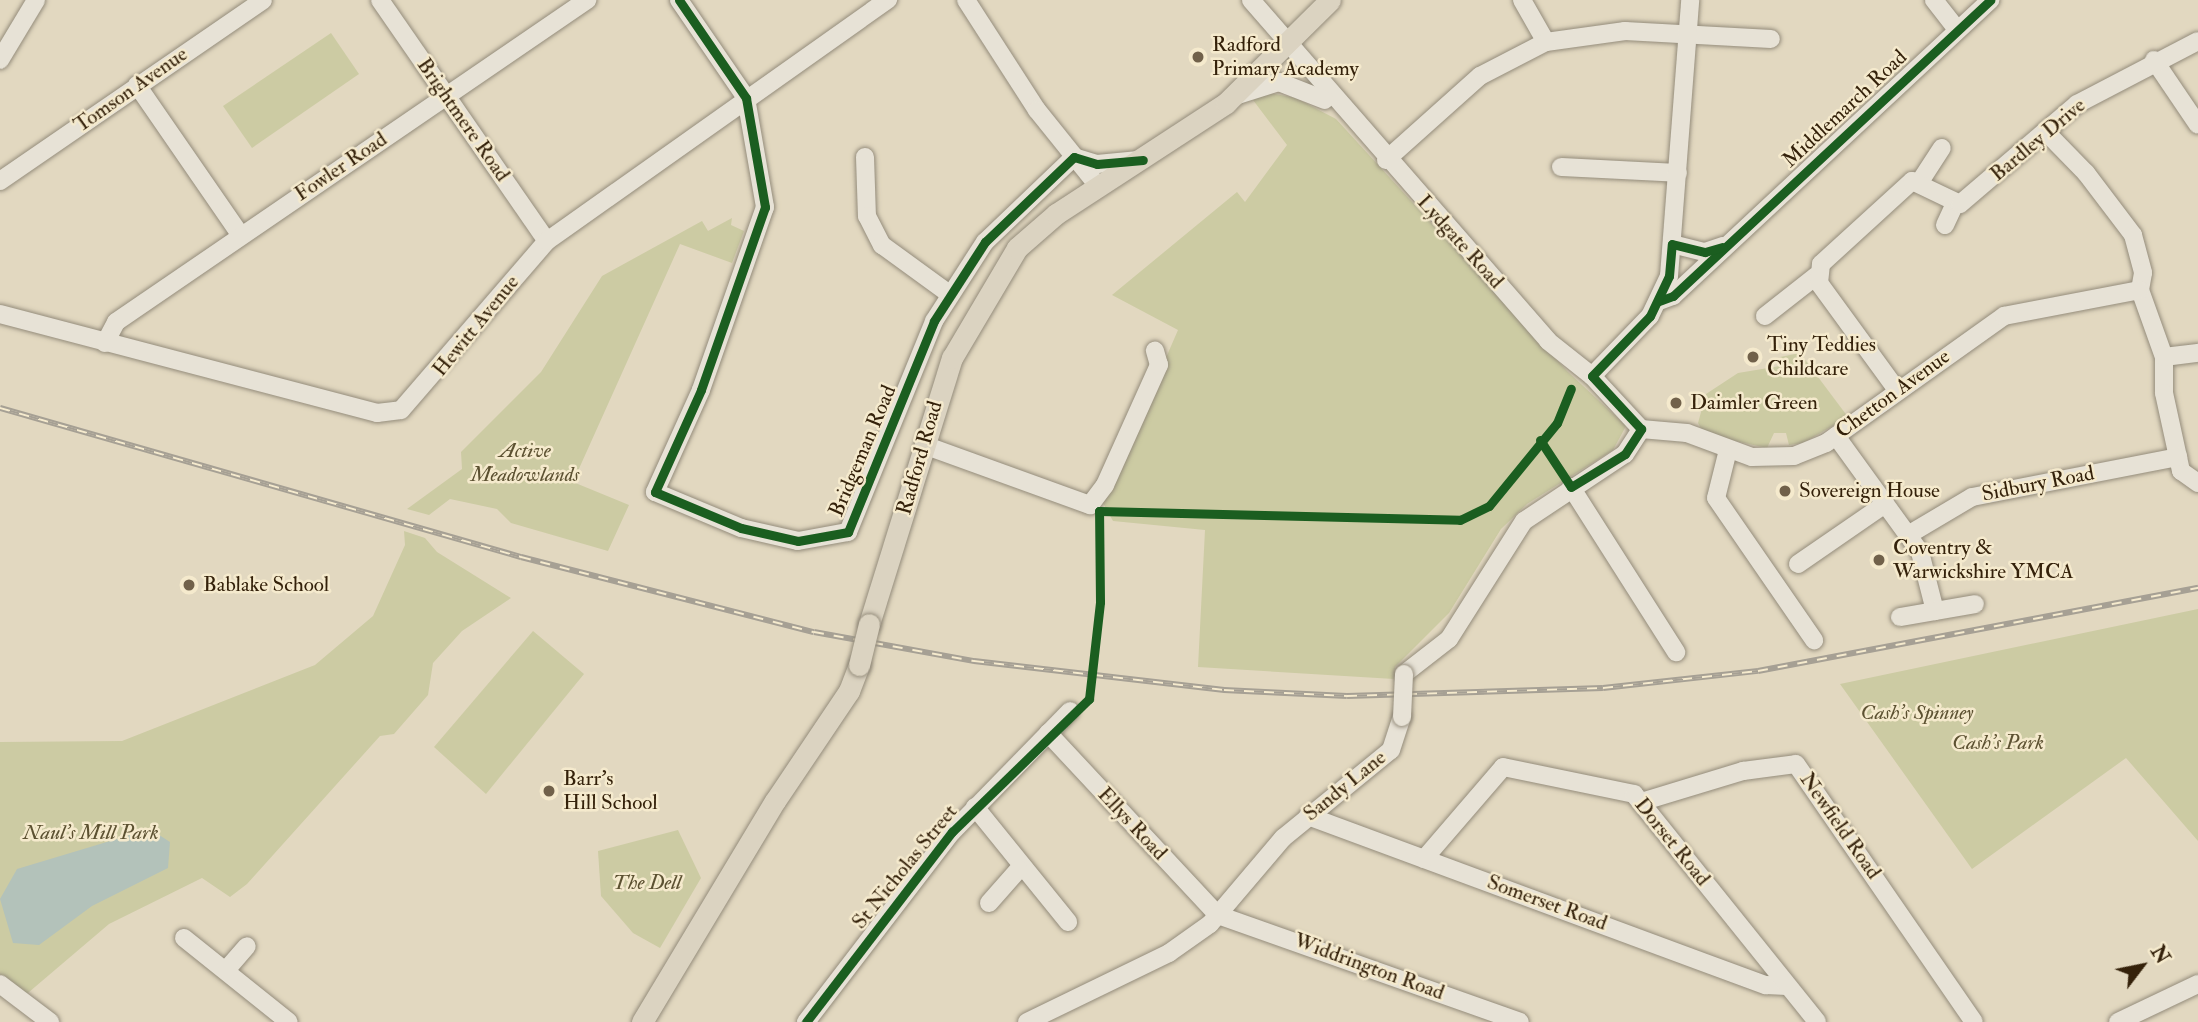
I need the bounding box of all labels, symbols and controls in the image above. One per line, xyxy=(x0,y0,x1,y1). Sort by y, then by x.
place label: Radford Primary Academy xyxy=(1212,32,1359,82)
street label: Tomson Avenue xyxy=(69,42,193,138)
street label: Middlemarch Road xyxy=(1778,45,1912,173)
marker: Radford Primary Academy xyxy=(1190,49,1206,65)
street label: Brightmere Road xyxy=(411,53,515,187)
street label: Bardley Drive xyxy=(1985,93,2091,187)
street label: Fowler Road xyxy=(290,127,392,207)
street label: Lydgate Road xyxy=(1411,190,1509,294)
street label: Hewitt Avenue xyxy=(428,270,524,382)
place label: Tiny Teddies Childcare xyxy=(1767,332,1876,382)
street label: Chetton Avenue xyxy=(1831,344,1955,444)
marker: Tiny Teddies Childcare xyxy=(1745,349,1761,365)
street label: Bridgeman Road xyxy=(824,381,902,521)
place label: Daimler Green xyxy=(1690,390,1818,416)
marker: Daimler Green xyxy=(1668,395,1684,411)
street label: Radford Road xyxy=(892,398,948,518)
park label: Active Meadowlands xyxy=(471,438,579,488)
street label: Sidbury Road xyxy=(1980,461,2096,507)
place label: Sovereign House xyxy=(1799,478,1940,504)
marker: Sovereign House xyxy=(1777,483,1793,499)
place label: Coventry & Warwickshire YMCA xyxy=(1893,535,2074,585)
marker: Coventry & Warwickshire YMCA xyxy=(1871,552,1887,568)
place label: Bablake School xyxy=(203,572,329,598)
marker: Bablake School xyxy=(181,577,197,593)
park label: Cash’s Spinney xyxy=(1860,700,1974,726)
park label: Cash's Park xyxy=(1952,730,2044,756)
street label: Sandy Lane xyxy=(1299,745,1391,827)
place label: Barr's Hill School xyxy=(563,766,658,816)
street label: Newfield Road xyxy=(1794,768,1886,884)
street label: Ellys Road xyxy=(1092,782,1172,866)
marker: Barr's Hill School xyxy=(541,783,557,799)
street label: Dorset Road xyxy=(1629,793,1715,891)
street label: St Nicholas Street xyxy=(847,800,963,934)
park label: Naul's Mill Park xyxy=(23,820,159,846)
park label: The Dell xyxy=(613,870,681,896)
street label: Somerset Road xyxy=(1484,870,1610,936)
street label: Widdrington Road xyxy=(1290,928,1448,1006)
north arrow xyxy=(2107,931,2177,1001)
text: N xyxy=(2145,941,2174,968)

